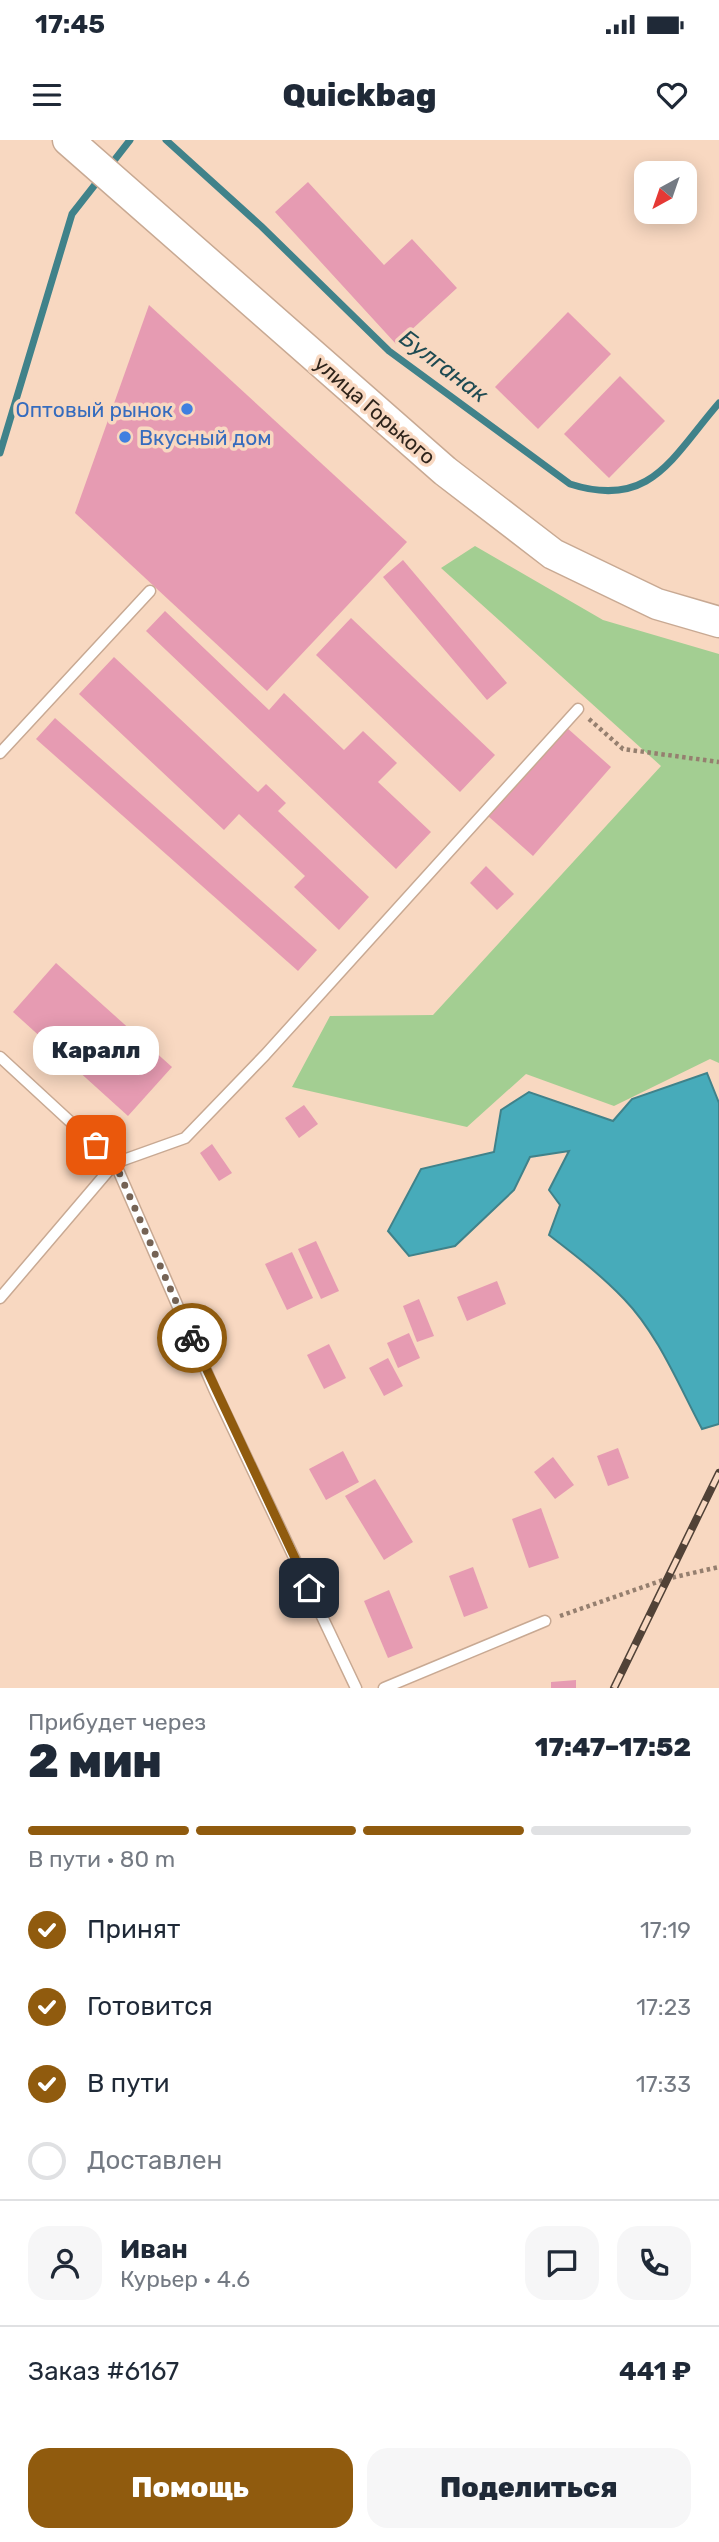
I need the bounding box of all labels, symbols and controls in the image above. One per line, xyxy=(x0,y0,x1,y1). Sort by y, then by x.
text: 17:45 xyxy=(35,9,105,40)
icon: menu xyxy=(28,76,66,114)
text: Quickbag xyxy=(283,76,436,114)
icon: heart xyxy=(653,76,691,114)
north arrow xyxy=(634,161,696,224)
map controls xyxy=(634,161,697,224)
water label: Булганак xyxy=(394,324,494,409)
street label: улица Горького xyxy=(309,350,441,470)
place label: Оптовый рынок xyxy=(15,397,173,422)
marker: Оптовый рынок xyxy=(179,401,195,417)
place label: Вкусный дом xyxy=(139,425,272,450)
marker: Вкусный дом xyxy=(117,429,133,445)
callout: Каралл xyxy=(33,1026,159,1075)
text: Каралл xyxy=(51,1036,141,1064)
pin xyxy=(66,1115,126,1175)
icon: bag xyxy=(77,1126,115,1164)
courier xyxy=(157,1303,227,1373)
icon: bike xyxy=(173,1319,211,1357)
pin xyxy=(279,1558,339,1618)
icon: home xyxy=(290,1569,328,1607)
text: Прибудет через xyxy=(28,1708,206,1736)
text: 17:47–17:52 xyxy=(535,1732,691,1763)
text: 2 мин xyxy=(28,1734,162,1789)
text: В пути · 80 m xyxy=(28,1845,175,1873)
icon: check xyxy=(28,1911,66,1949)
text: Принят xyxy=(87,1914,180,1945)
text: 17:19 xyxy=(640,1916,691,1944)
icon: check xyxy=(28,1988,66,2026)
text: Готовится xyxy=(87,1991,213,2022)
text: 17:23 xyxy=(636,1993,691,2021)
icon: check xyxy=(28,2065,66,2103)
text: В пути xyxy=(87,2068,170,2099)
text: 17:33 xyxy=(636,2070,691,2098)
text: Доставлен xyxy=(87,2145,222,2176)
button: person xyxy=(28,2226,102,2300)
button: chat xyxy=(525,2226,599,2300)
button: phone xyxy=(617,2226,691,2300)
text: Иван xyxy=(120,2234,188,2265)
text: Курьер · 4.6 xyxy=(120,2265,250,2293)
text: Заказ #6167 xyxy=(28,2356,179,2387)
text: 441 ₽ xyxy=(619,2356,691,2387)
button: Помощь xyxy=(28,2448,353,2528)
button: Поделиться xyxy=(367,2448,691,2528)

